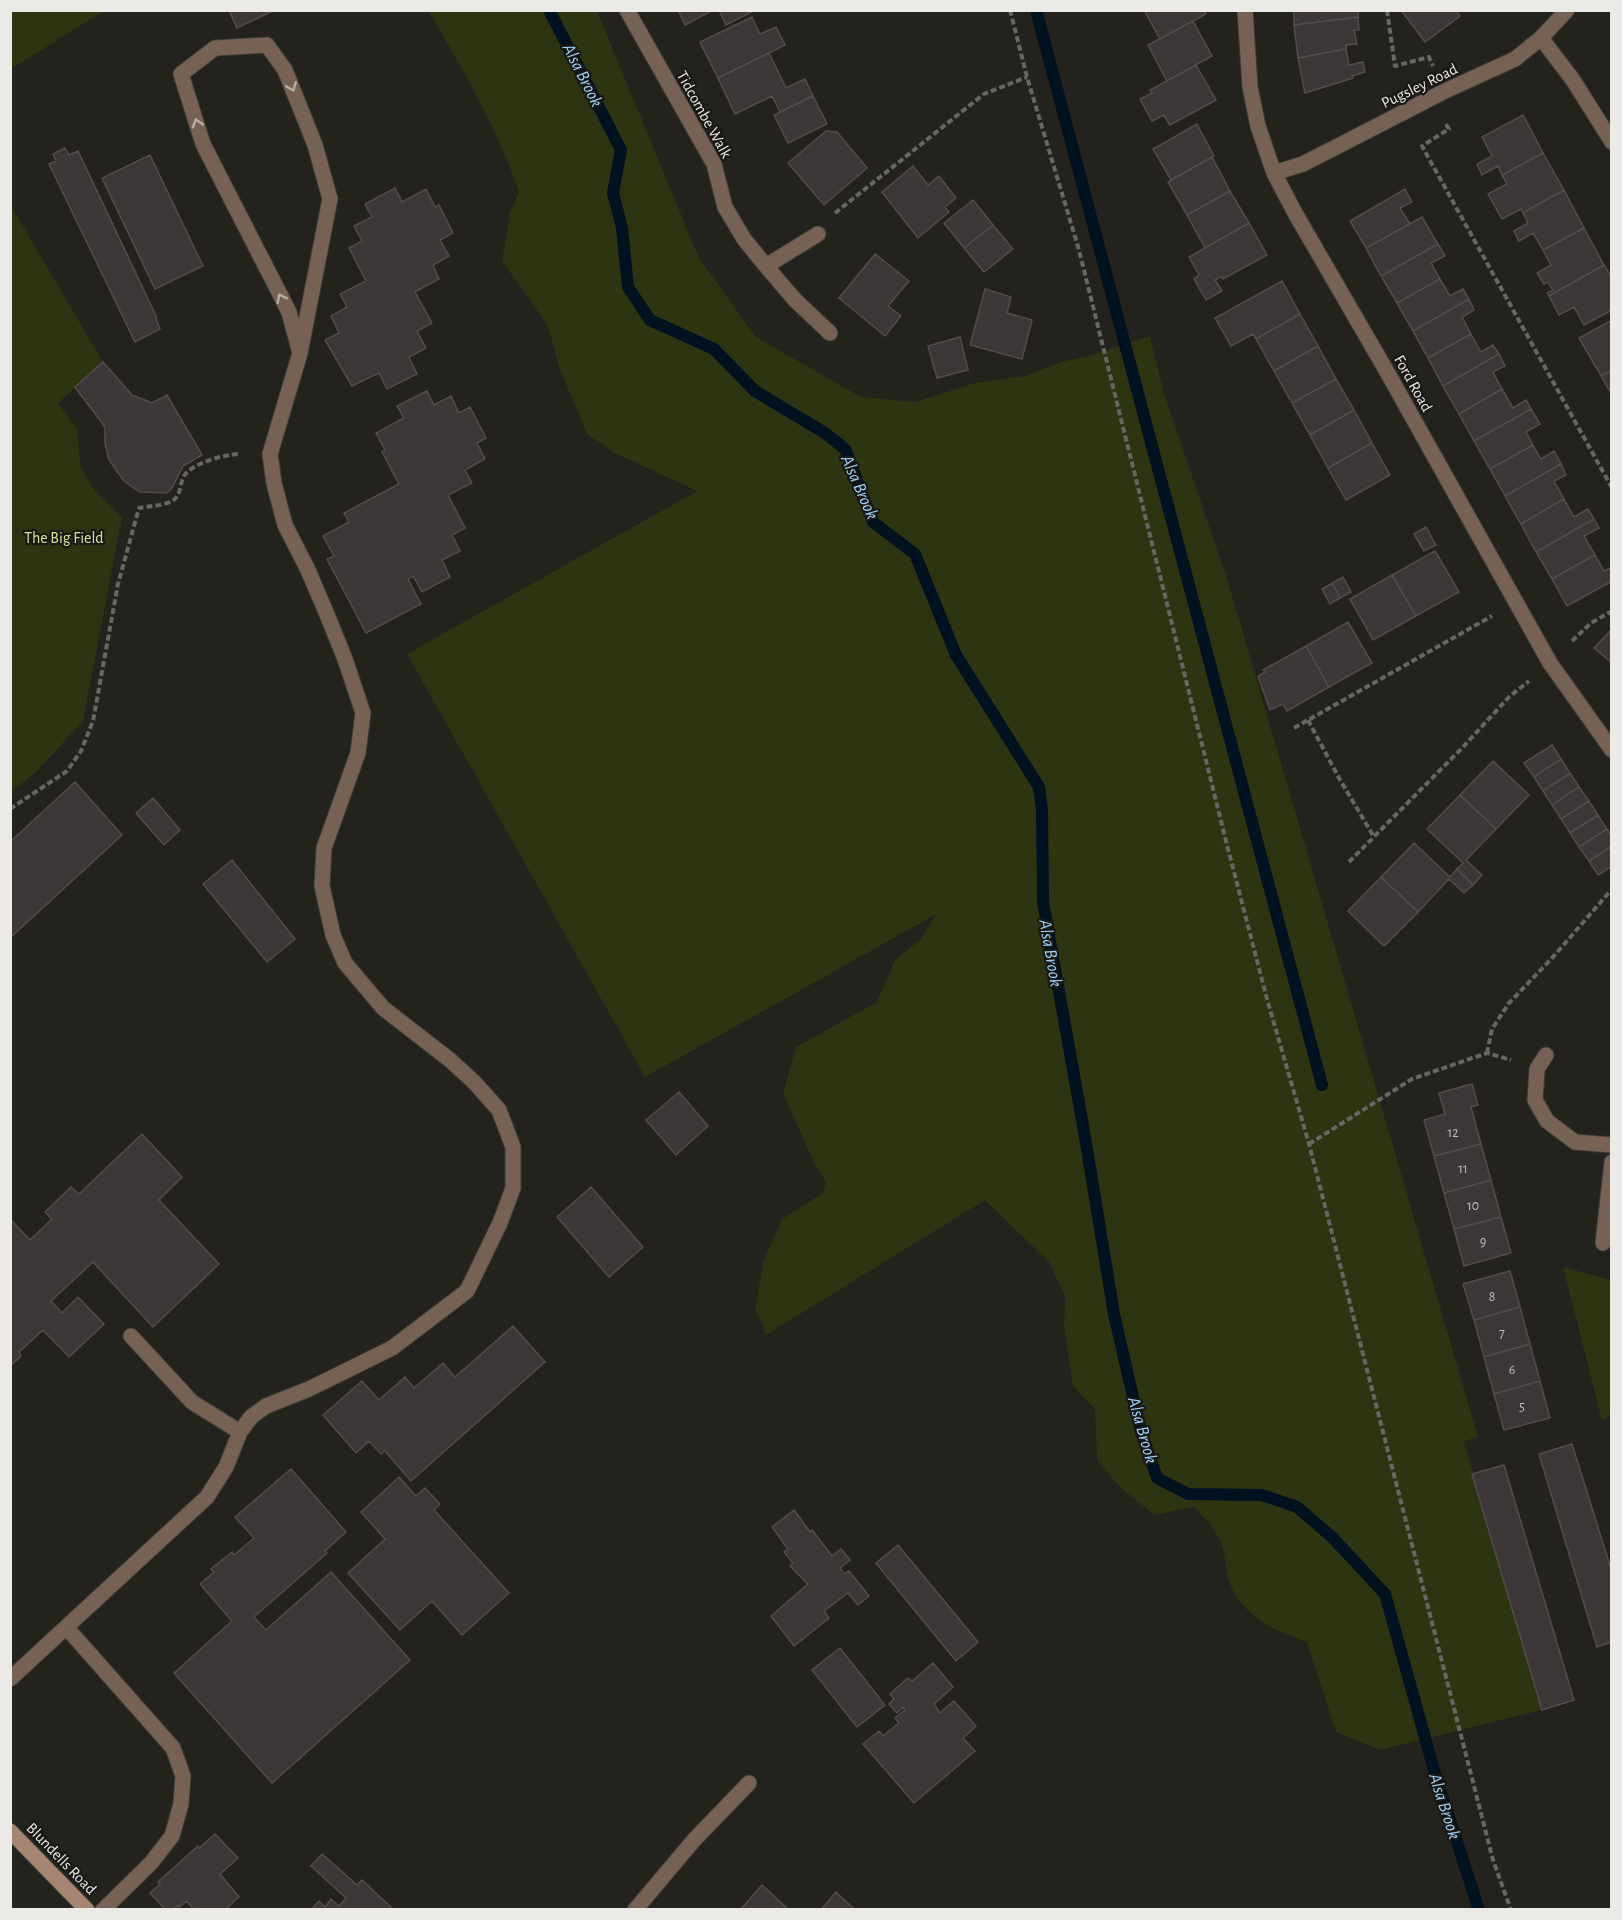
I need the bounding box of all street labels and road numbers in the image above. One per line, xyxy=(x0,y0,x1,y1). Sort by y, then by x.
street label: Pugsley Road xyxy=(1379,61,1461,112)
street label: Tidcombe Walk xyxy=(674,68,735,161)
street label: Ford Road xyxy=(1391,353,1435,414)
street label: Blundells Road xyxy=(23,1820,99,1898)

